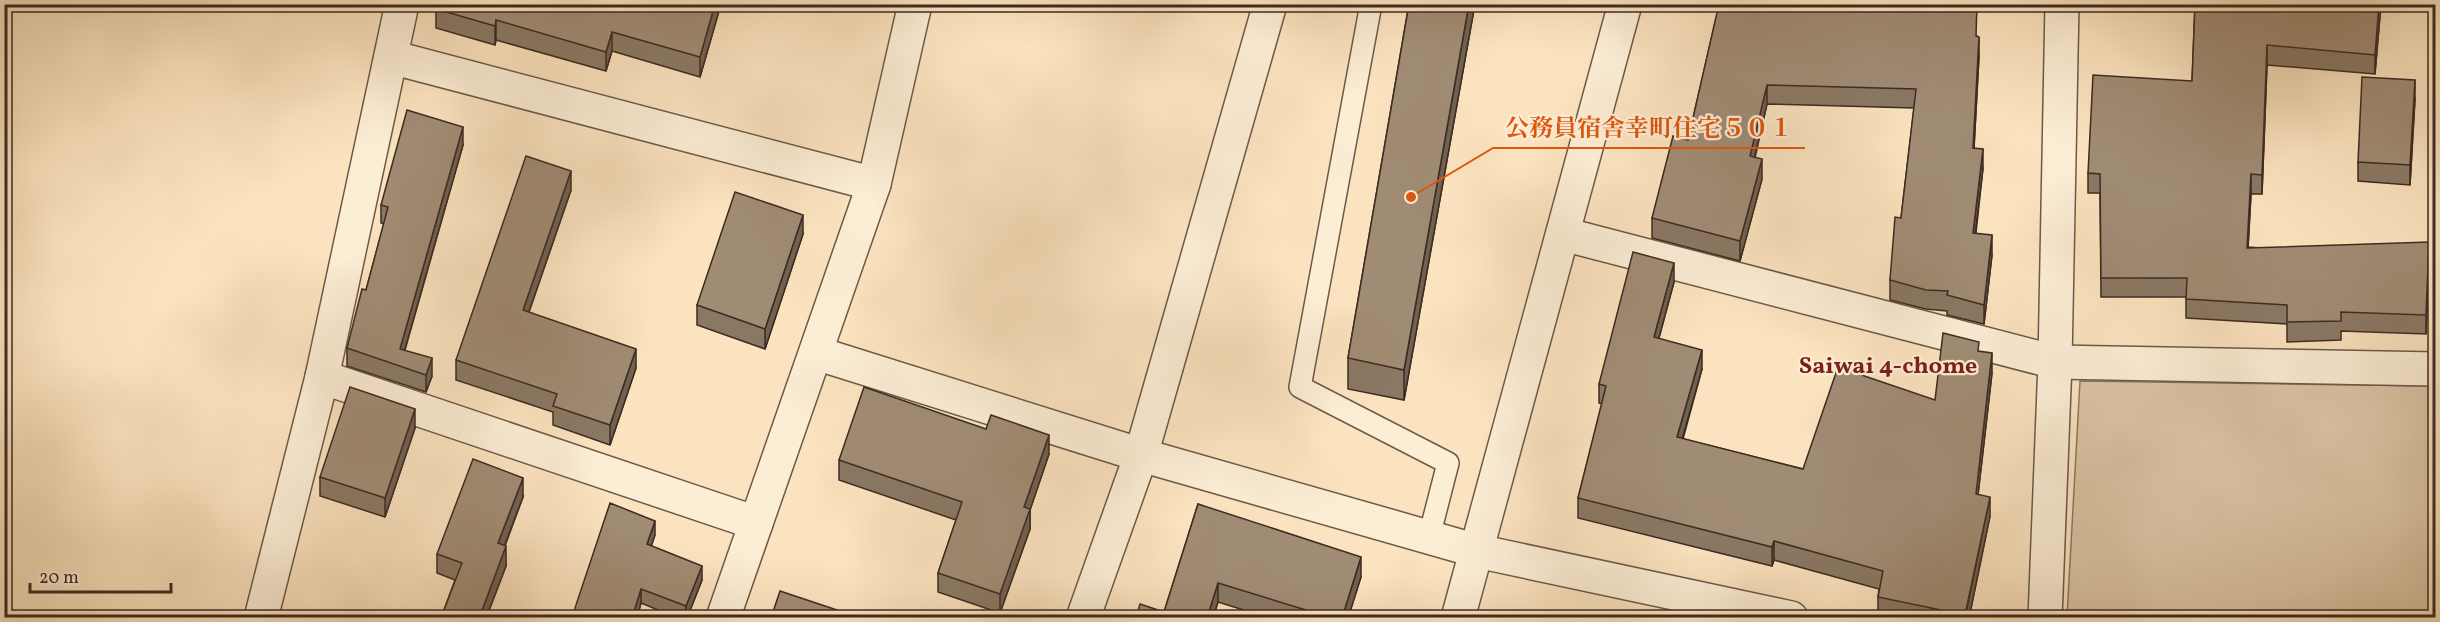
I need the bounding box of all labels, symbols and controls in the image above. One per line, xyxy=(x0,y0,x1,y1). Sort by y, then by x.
callout: 公務員宿舎幸町住宅５０１ xyxy=(1493,106,1805,148)
text: 公務員宿舎幸町住宅５０１ xyxy=(1505,113,1793,147)
district label: Saiwai 4-chome xyxy=(1799,350,1977,384)
scale bar xyxy=(30,556,171,594)
text: 20 m xyxy=(39,566,79,591)

